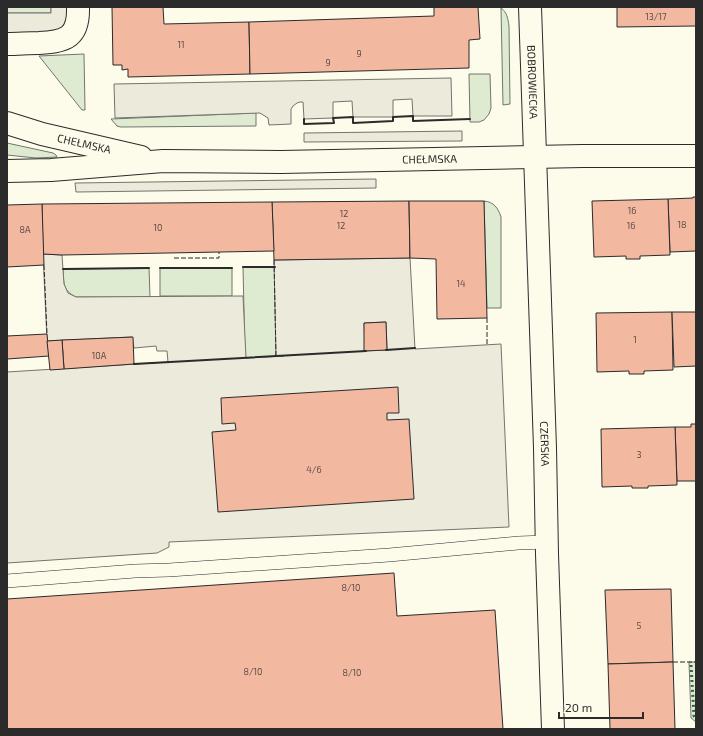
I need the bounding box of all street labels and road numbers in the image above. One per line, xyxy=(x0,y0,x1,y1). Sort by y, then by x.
street label: BOBROWIECKA xyxy=(525,45,541,119)
street label: CHEŁMSKA xyxy=(56,131,113,156)
street label: CHEŁMSKA xyxy=(402,152,457,166)
street label: CZERSKA xyxy=(538,421,552,467)

